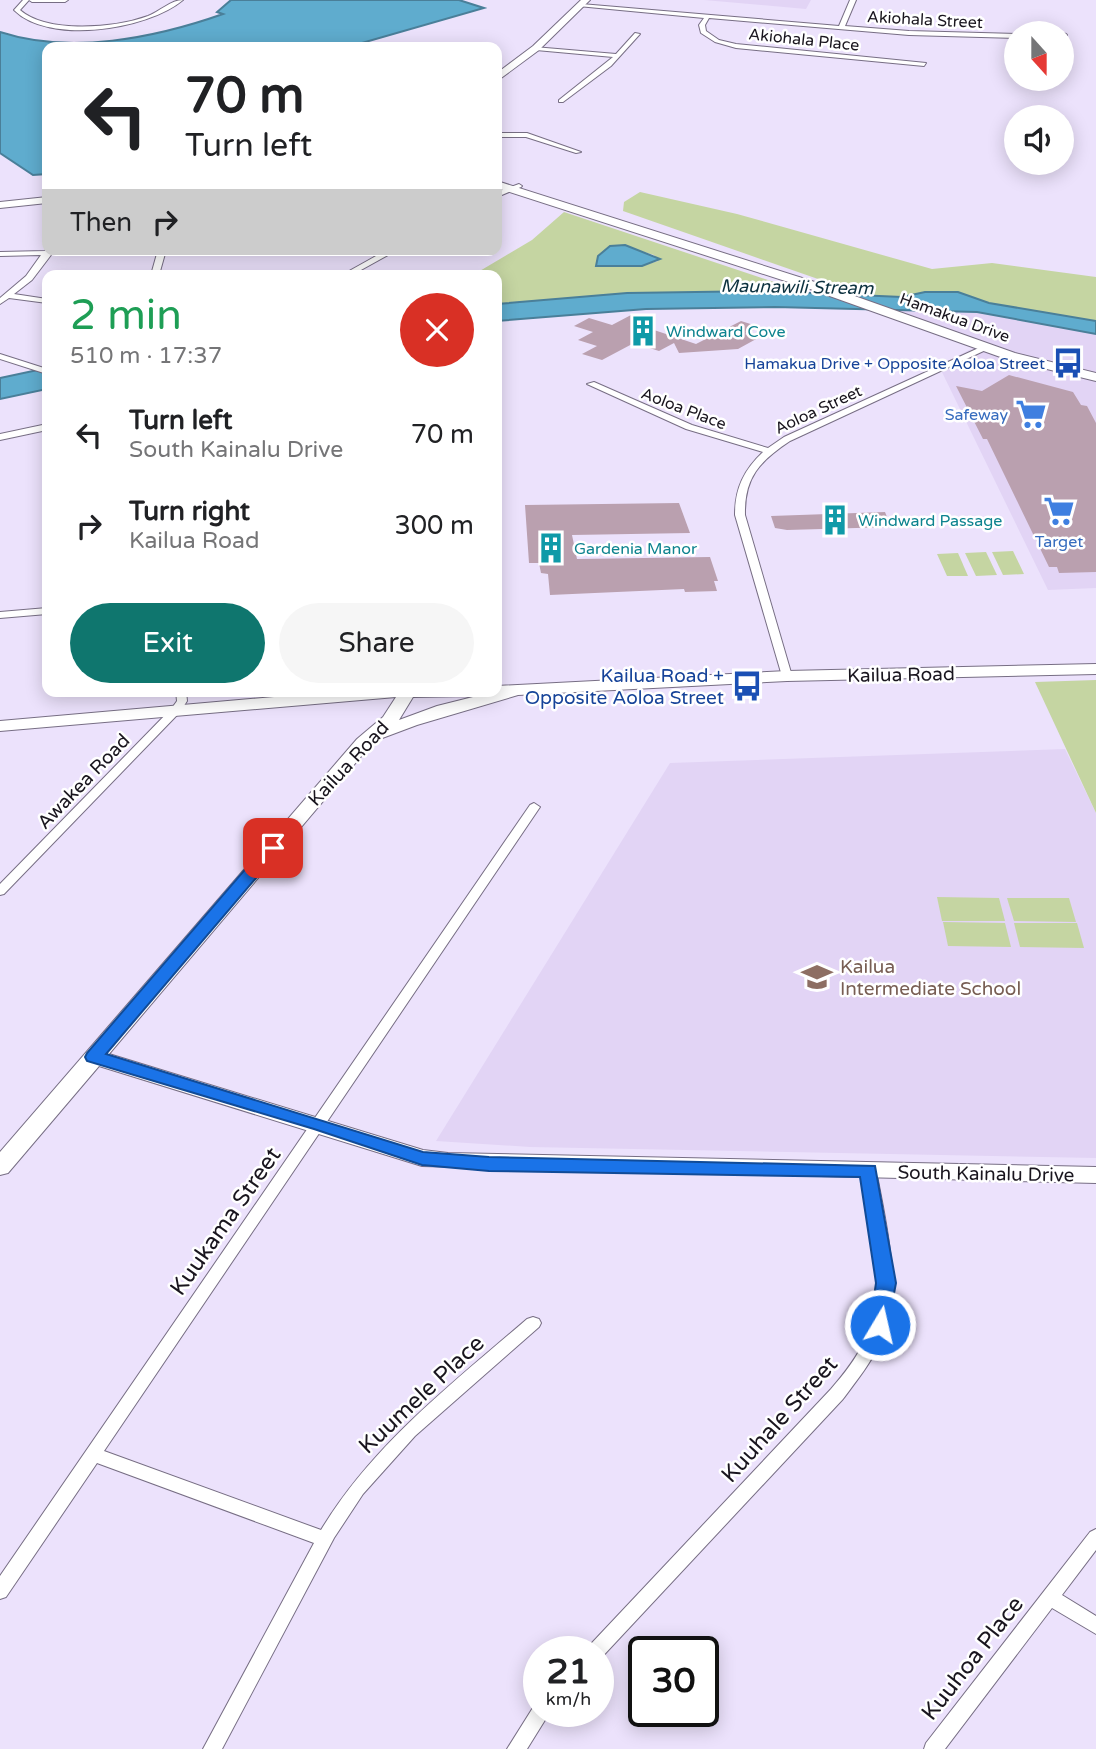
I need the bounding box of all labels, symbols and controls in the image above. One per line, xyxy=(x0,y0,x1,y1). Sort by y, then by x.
street label: Akiohala Street xyxy=(867,7,983,33)
north arrow xyxy=(1004,21,1074,91)
map controls xyxy=(1004,21,1074,175)
street label: Akiohala Place xyxy=(748,24,860,56)
text: 70 m xyxy=(185,67,304,126)
icon: left xyxy=(70,70,161,161)
button: sound xyxy=(1004,105,1074,175)
text: Turn left xyxy=(185,127,312,165)
icon: right xyxy=(146,203,184,241)
text: Then xyxy=(70,207,132,238)
water label: Maunawili Stream xyxy=(720,275,874,299)
street label: Hamakua Drive xyxy=(897,289,1012,347)
text: 2 min xyxy=(70,290,182,341)
button: close xyxy=(400,293,474,367)
building icon: Windward Cove xyxy=(626,314,660,348)
place label: Windward Cove xyxy=(666,322,785,342)
text: 510 m · 17:37 xyxy=(70,342,222,370)
bus stop icon: Hamakua Drive + Opposite Aoloa Street xyxy=(1051,346,1085,380)
place label: Hamakua Drive + Opposite Aoloa Street xyxy=(744,354,1045,374)
street label: Aoloa Street xyxy=(772,381,865,439)
street label: Aoloa Place xyxy=(638,384,729,434)
supermarket icon: Safeway xyxy=(1014,397,1048,431)
text: Turn left xyxy=(129,405,232,436)
place label: Safeway xyxy=(945,405,1008,425)
icon: left xyxy=(70,416,108,454)
text: 70 m xyxy=(411,419,474,450)
text: South Kainalu Drive xyxy=(129,436,343,464)
supermarket icon: Target xyxy=(1042,494,1076,528)
text: Turn right xyxy=(129,496,250,527)
building icon: Windward Passage xyxy=(818,503,852,537)
icon: right xyxy=(70,507,108,545)
text: 300 m xyxy=(394,510,474,541)
place label: Windward Passage xyxy=(858,511,1002,531)
text: Kailua Road xyxy=(129,527,260,555)
building icon: Gardenia Manor xyxy=(534,531,568,565)
place label: Target xyxy=(1035,532,1083,552)
place label: Gardenia Manor xyxy=(574,539,698,559)
button: Exit xyxy=(70,603,265,683)
button: Share xyxy=(279,603,474,683)
street label: Kailua Road xyxy=(847,663,955,687)
place label: Kailua Road + Opposite Aoloa Street xyxy=(525,665,724,709)
bus stop icon: Kailua Road + Opposite Aoloa Street xyxy=(730,669,764,703)
street label: Kailua Road xyxy=(304,717,394,811)
street label: Awakea Road xyxy=(33,730,134,834)
pin xyxy=(243,818,303,878)
icon: arrive xyxy=(254,829,292,867)
place label: Kailua Intermediate School xyxy=(840,956,1021,1000)
school or university icon: Kailua Intermediate School xyxy=(800,960,834,994)
street label: Kuukama Street xyxy=(164,1142,287,1301)
street label: South Kainalu Drive xyxy=(897,1161,1075,1187)
position arrow xyxy=(843,1288,917,1362)
street label: Kuumele Place xyxy=(353,1329,490,1460)
street label: Kuuhale Street xyxy=(716,1350,844,1489)
street label: Kuuhoa Place xyxy=(916,1591,1030,1726)
speed limit sign: 30 xyxy=(628,1636,719,1727)
text: 21 xyxy=(547,1651,590,1693)
text: km/h xyxy=(546,1688,591,1710)

